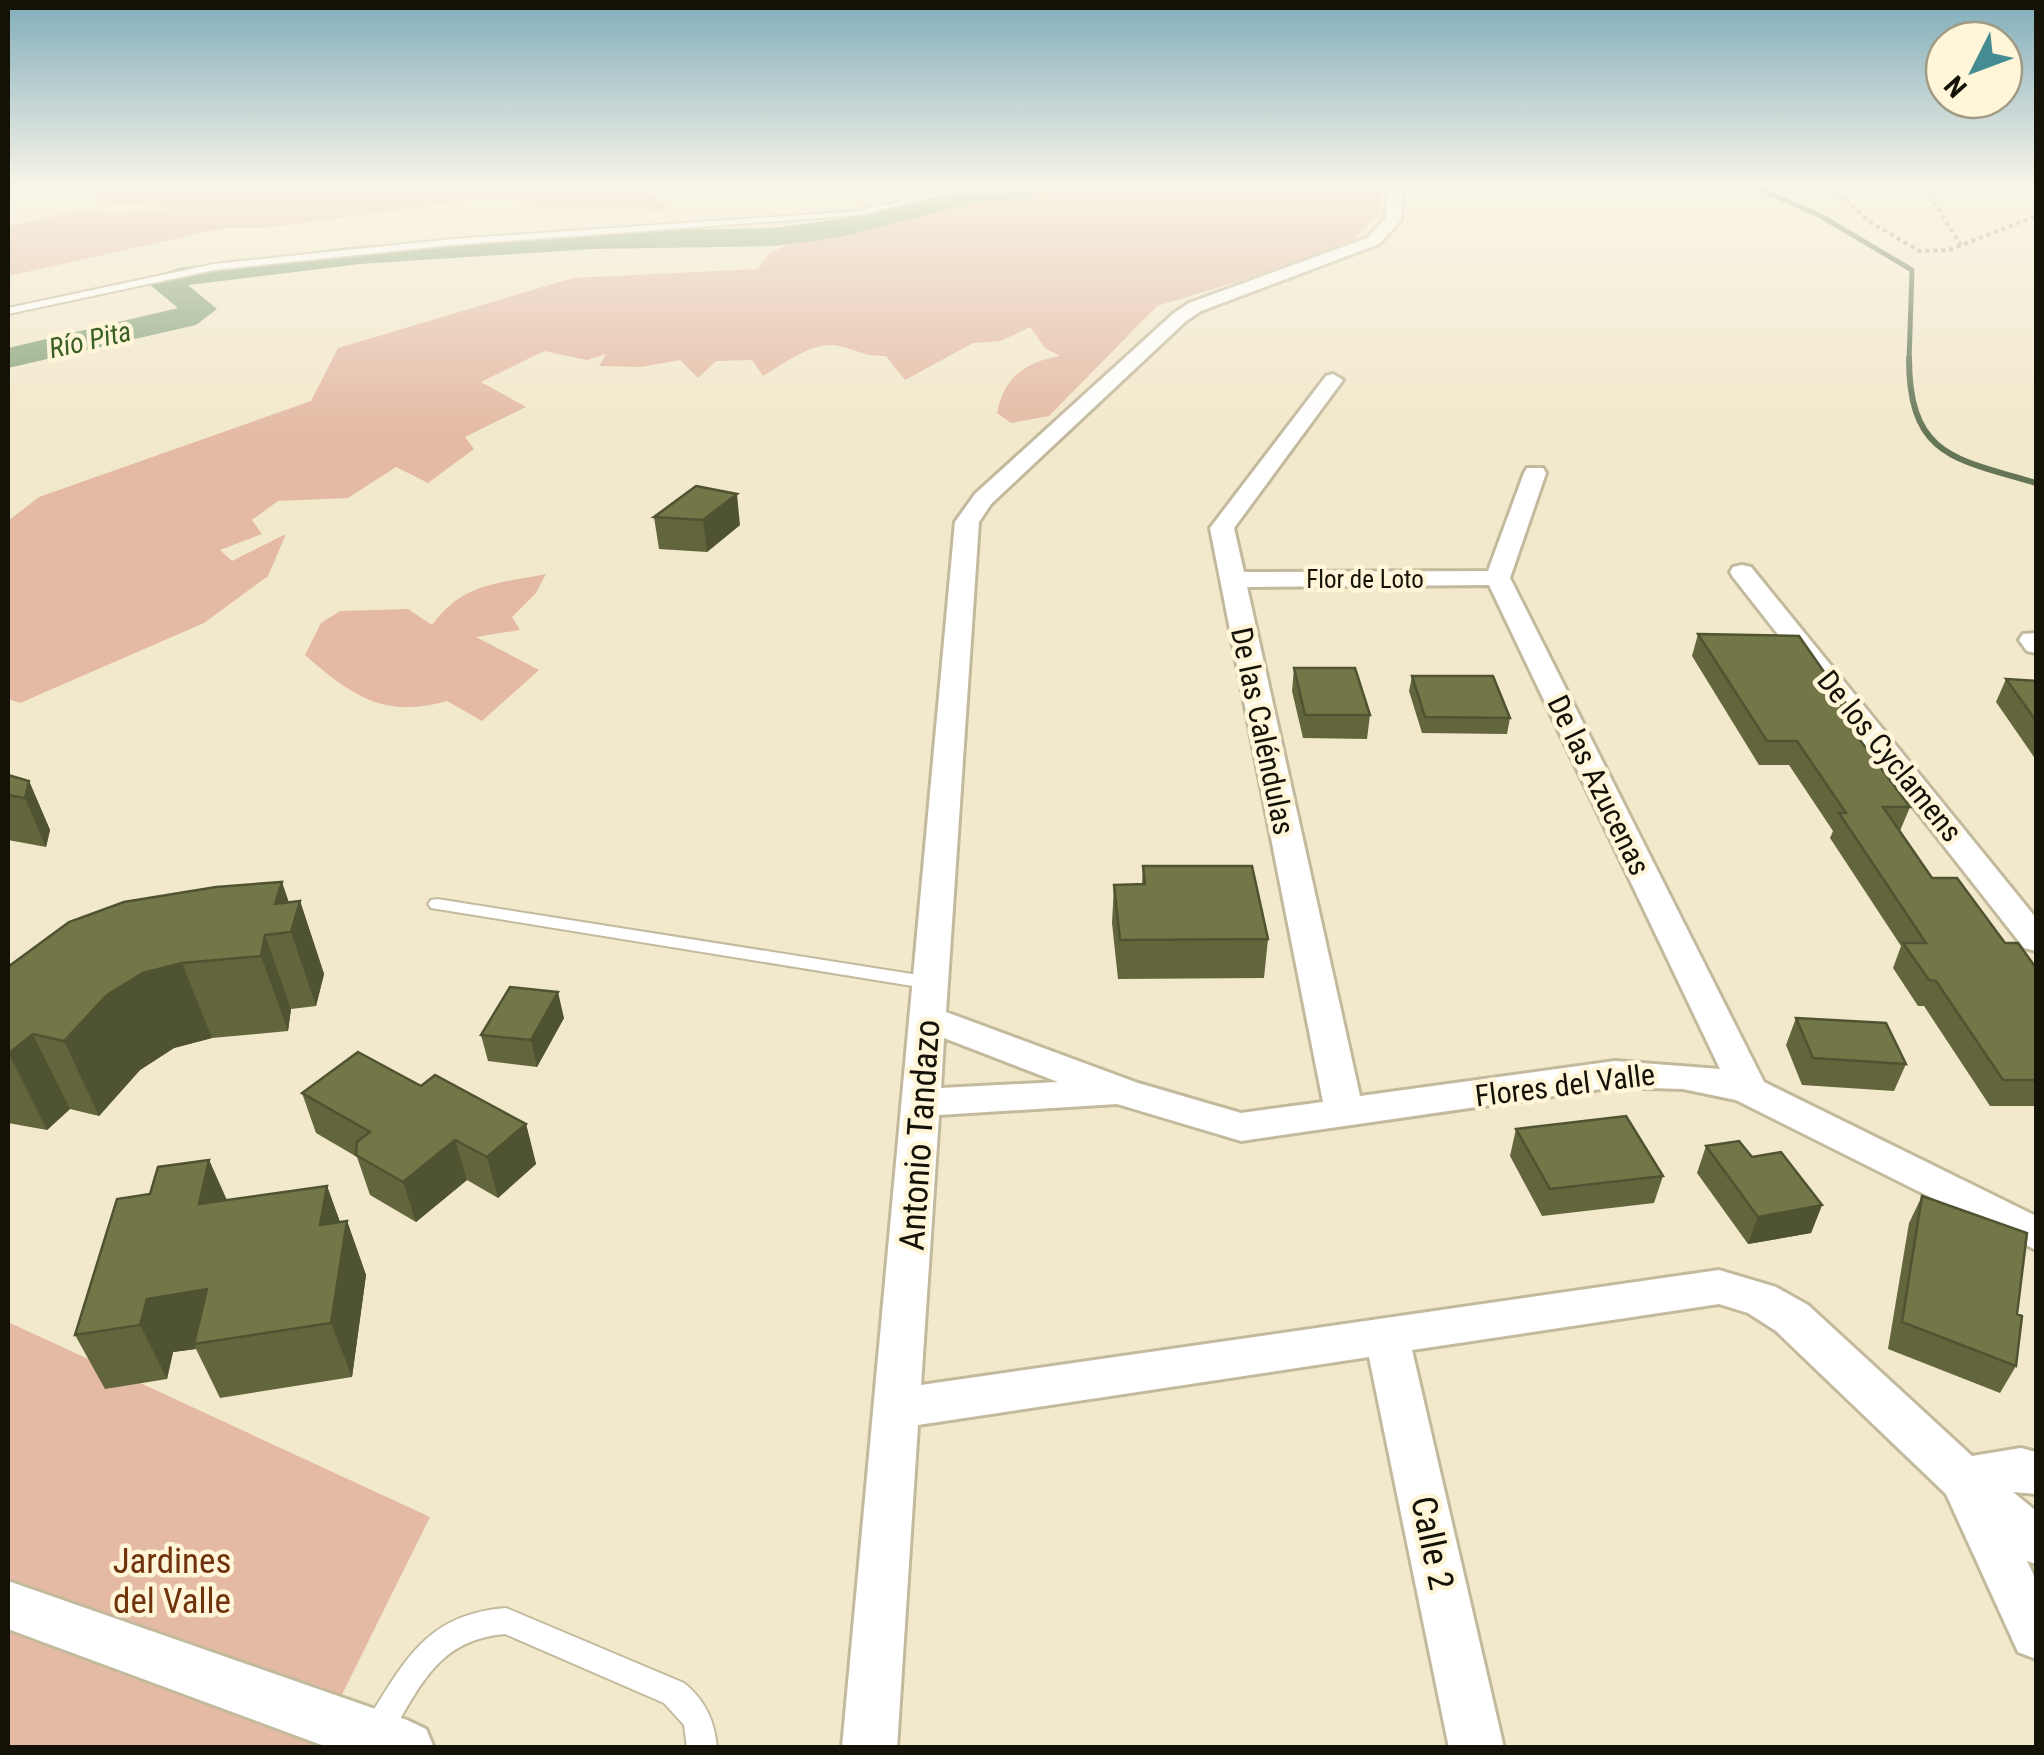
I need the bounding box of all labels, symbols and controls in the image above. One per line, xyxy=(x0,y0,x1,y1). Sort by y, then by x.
north arrow xyxy=(1924,20,2024,120)
text: N xyxy=(1938,69,1974,104)
water label: Río Pita xyxy=(46,315,134,365)
street label: Flor de Loto xyxy=(1306,565,1424,594)
street label: De las Caléndulas xyxy=(1224,624,1302,838)
street label: De los Cyclamens xyxy=(1810,663,1970,849)
street label: De las Azucenas xyxy=(1540,689,1658,881)
street label: Antonio Tandazo xyxy=(891,1018,949,1252)
street label: Flores del Valle xyxy=(1473,1057,1657,1113)
street label: Calle 2 xyxy=(1402,1493,1462,1593)
park label: Jardines del Valle xyxy=(113,1541,231,1622)

